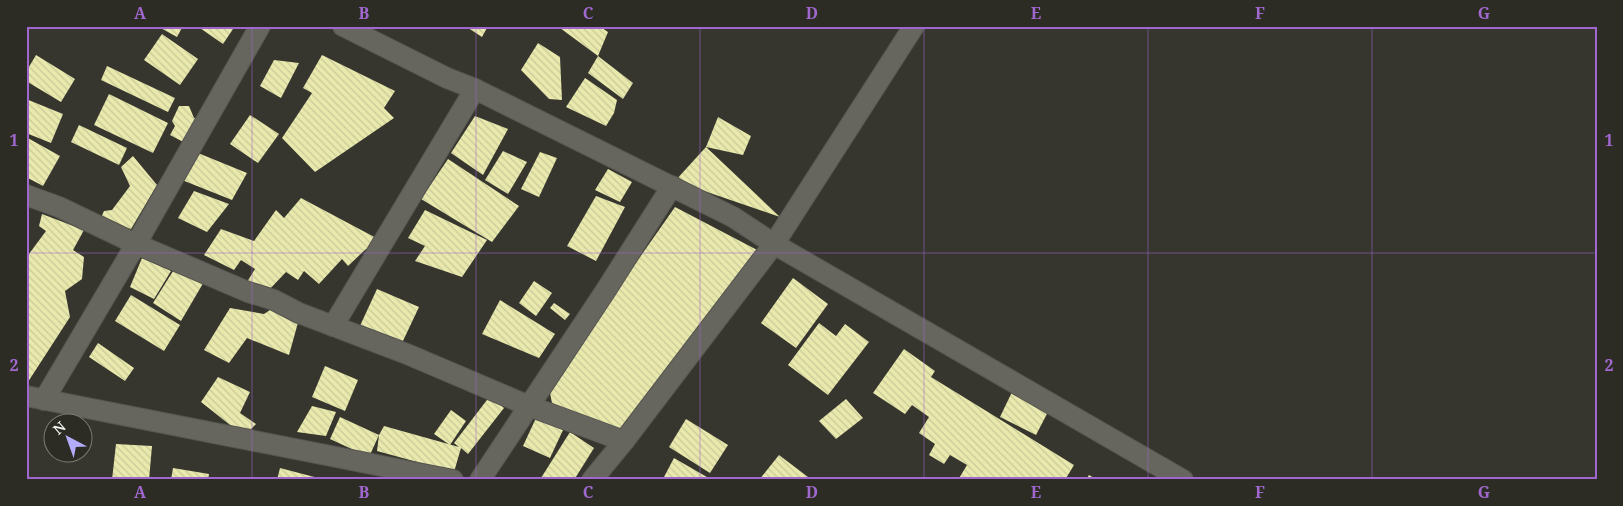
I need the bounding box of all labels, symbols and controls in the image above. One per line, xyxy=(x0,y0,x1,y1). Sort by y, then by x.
text: A xyxy=(134,2,147,24)
text: B xyxy=(359,2,370,24)
text: C xyxy=(583,2,594,24)
text: D xyxy=(806,2,818,24)
text: E xyxy=(1031,2,1041,24)
text: F xyxy=(1255,2,1265,24)
text: G xyxy=(1478,2,1490,24)
text: 1 xyxy=(9,129,19,151)
text: 1 xyxy=(1604,129,1614,151)
text: 2 xyxy=(9,354,19,376)
text: 2 xyxy=(1604,354,1614,376)
north arrow xyxy=(42,414,92,464)
text: N xyxy=(49,417,70,439)
text: A xyxy=(134,481,147,503)
text: B xyxy=(359,481,370,503)
text: C xyxy=(583,481,594,503)
text: D xyxy=(806,481,818,503)
text: E xyxy=(1031,481,1041,503)
text: F xyxy=(1255,481,1265,503)
text: G xyxy=(1478,481,1490,503)

